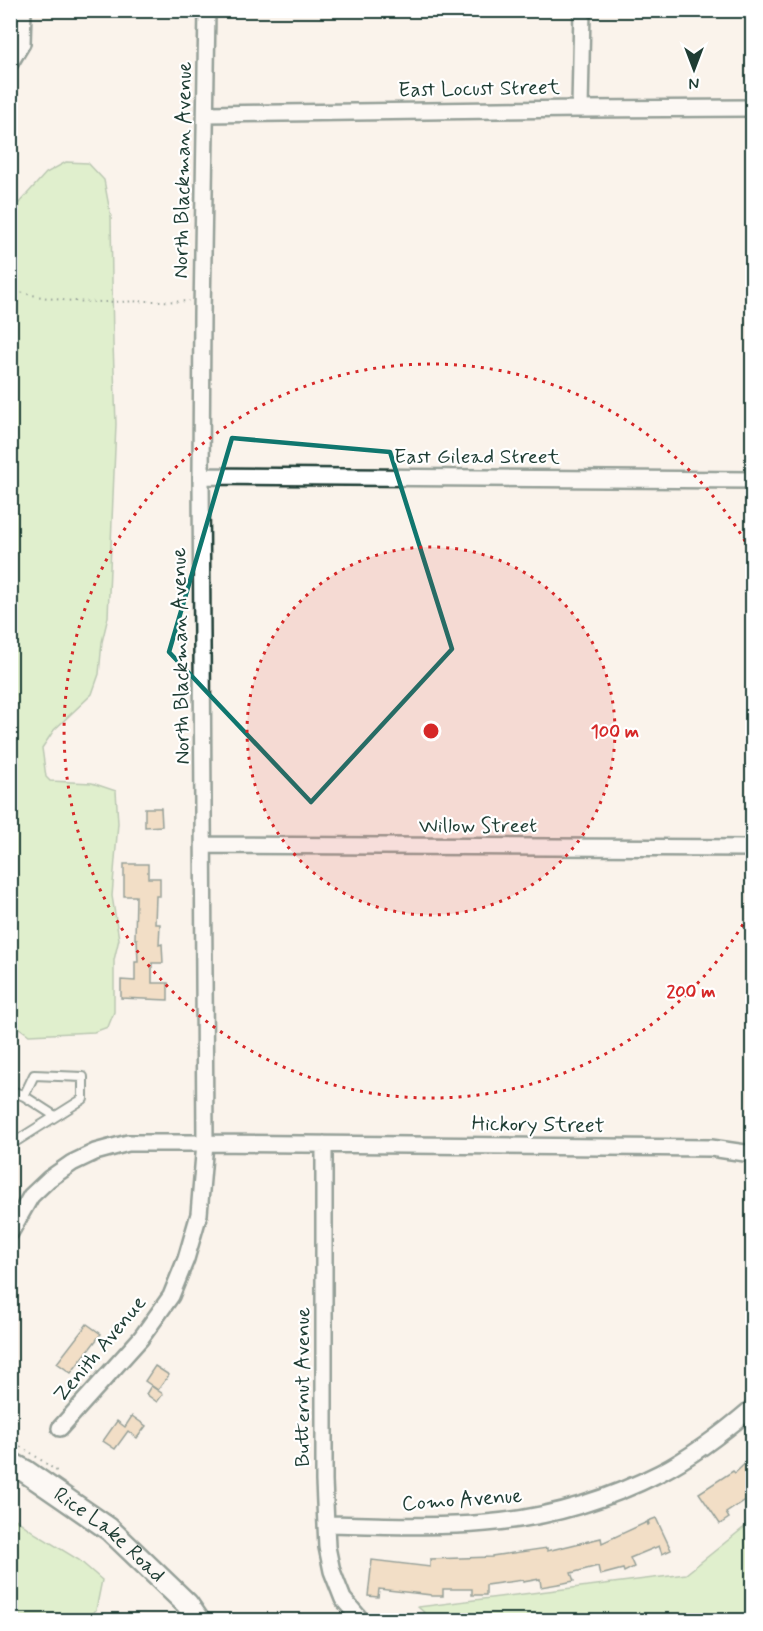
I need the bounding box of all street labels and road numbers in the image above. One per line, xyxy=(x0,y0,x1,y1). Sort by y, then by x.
street label: North Blackman Avenue xyxy=(167,61,199,279)
street label: East Locust Street xyxy=(398,74,561,104)
street label: East Gilead Street xyxy=(394,443,561,471)
street label: North Blackman Avenue xyxy=(165,547,197,765)
street label: Willow Street xyxy=(419,812,537,840)
street label: Hickory Street xyxy=(471,1110,605,1140)
street label: Zenith Avenue xyxy=(47,1290,153,1408)
street label: Butternut Avenue xyxy=(289,1307,317,1467)
street label: Rice Lake Road xyxy=(48,1481,171,1589)
street label: Como Avenue xyxy=(401,1482,523,1518)

